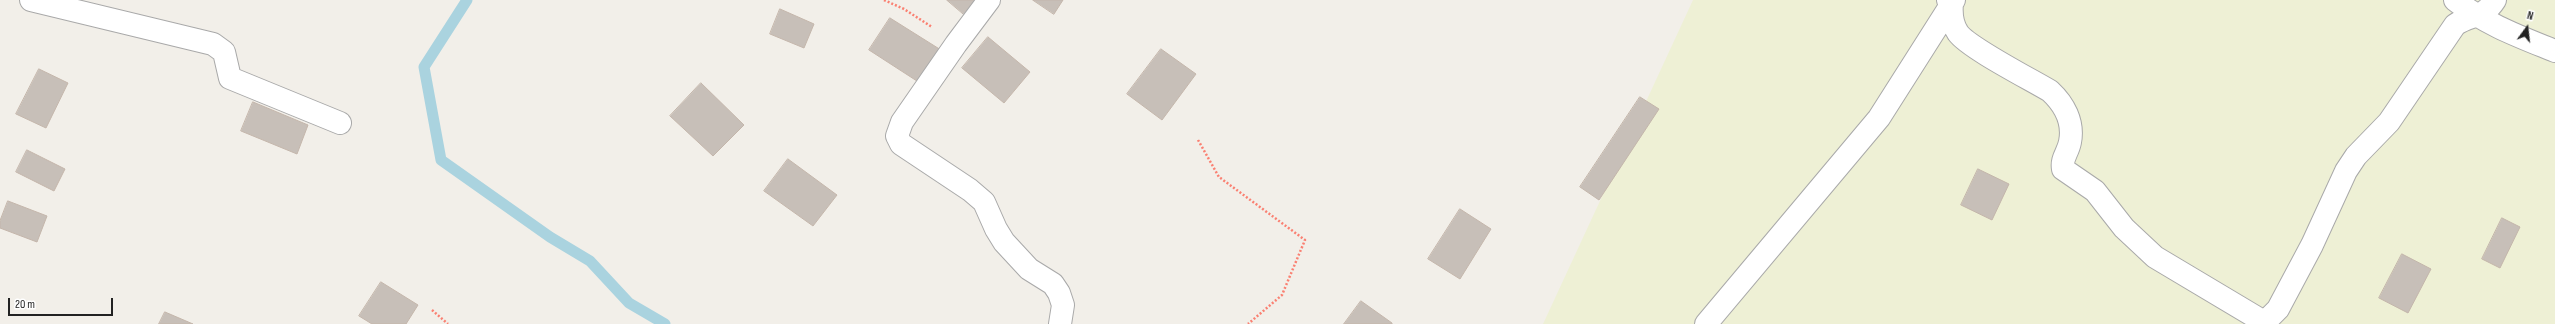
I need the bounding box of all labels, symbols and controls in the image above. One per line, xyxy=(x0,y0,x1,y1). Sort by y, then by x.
north arrow xyxy=(2507,8,2547,48)
text: N xyxy=(2526,9,2535,23)
scale bar xyxy=(10,290,115,316)
text: 20 m xyxy=(15,297,35,312)

